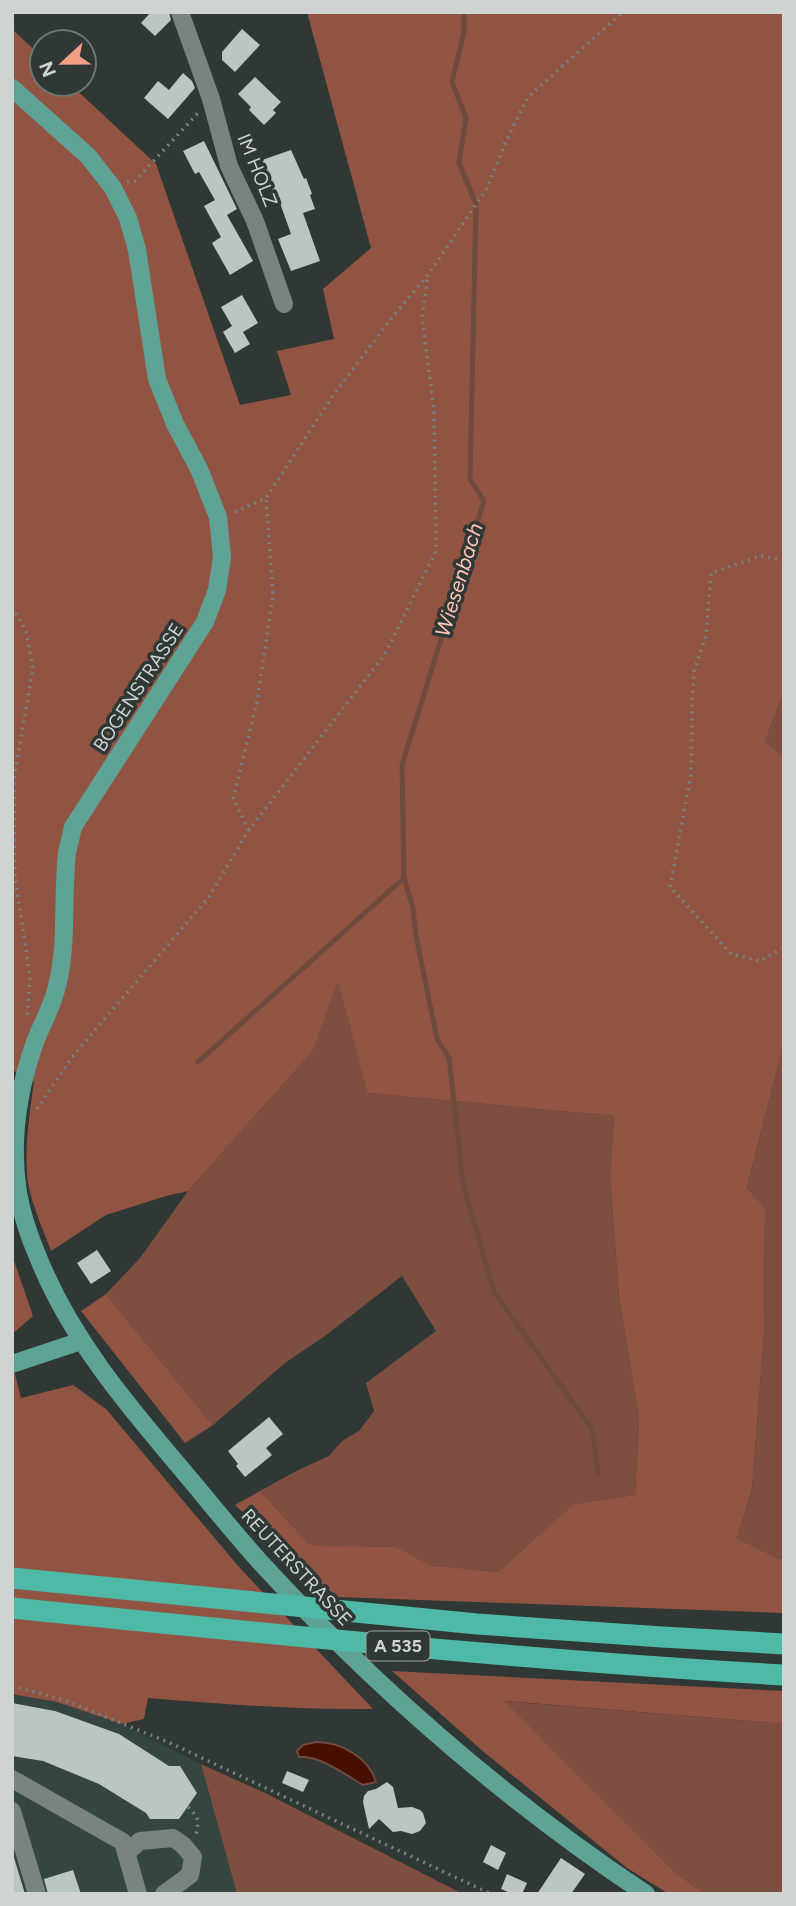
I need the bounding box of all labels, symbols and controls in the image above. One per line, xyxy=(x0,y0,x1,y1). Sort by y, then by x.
north arrow xyxy=(28,28,98,98)
text: N xyxy=(34,58,61,80)
street label: IM HOLZ xyxy=(232,130,283,210)
water label: Wiesenbach xyxy=(429,520,488,640)
street label: BOGENSTRASSE xyxy=(88,619,188,756)
street label: REUTERSTRASSE xyxy=(237,1504,357,1631)
road number: A 535 xyxy=(366,1632,430,1660)

